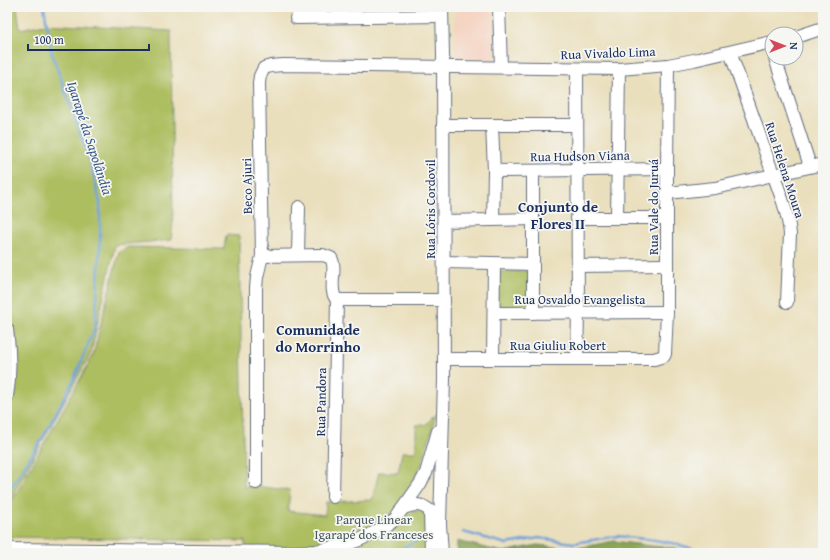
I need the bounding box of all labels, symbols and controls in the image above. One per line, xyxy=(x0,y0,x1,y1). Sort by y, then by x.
scale bar xyxy=(28,26,149,52)
north arrow xyxy=(764,26,804,66)
text: 100 m xyxy=(34,31,64,48)
street label: Rua Vivaldo Lima xyxy=(560,42,657,64)
text: N xyxy=(786,42,802,50)
water label: Igarapé da Sapolândia xyxy=(62,79,118,198)
street label: Rua Helena Moura xyxy=(761,120,810,221)
street label: Rua Hudson Viana xyxy=(530,146,631,166)
street label: Beco Ajuri xyxy=(237,157,257,214)
street label: Rua Vale do Juruá xyxy=(644,158,663,255)
street label: Rua Lóris Cordovil xyxy=(421,159,440,259)
district label: Conjunto de Flores II xyxy=(518,196,598,234)
street label: Rua Osvaldo Evangelista xyxy=(514,290,646,309)
district label: Comunidade do Morrinho xyxy=(276,319,360,357)
street label: Rua Giuliu Robert xyxy=(510,336,606,355)
street label: Rua Pandora xyxy=(311,367,331,437)
park label: Parque Linear Igarapé dos Franceses xyxy=(315,510,433,544)

